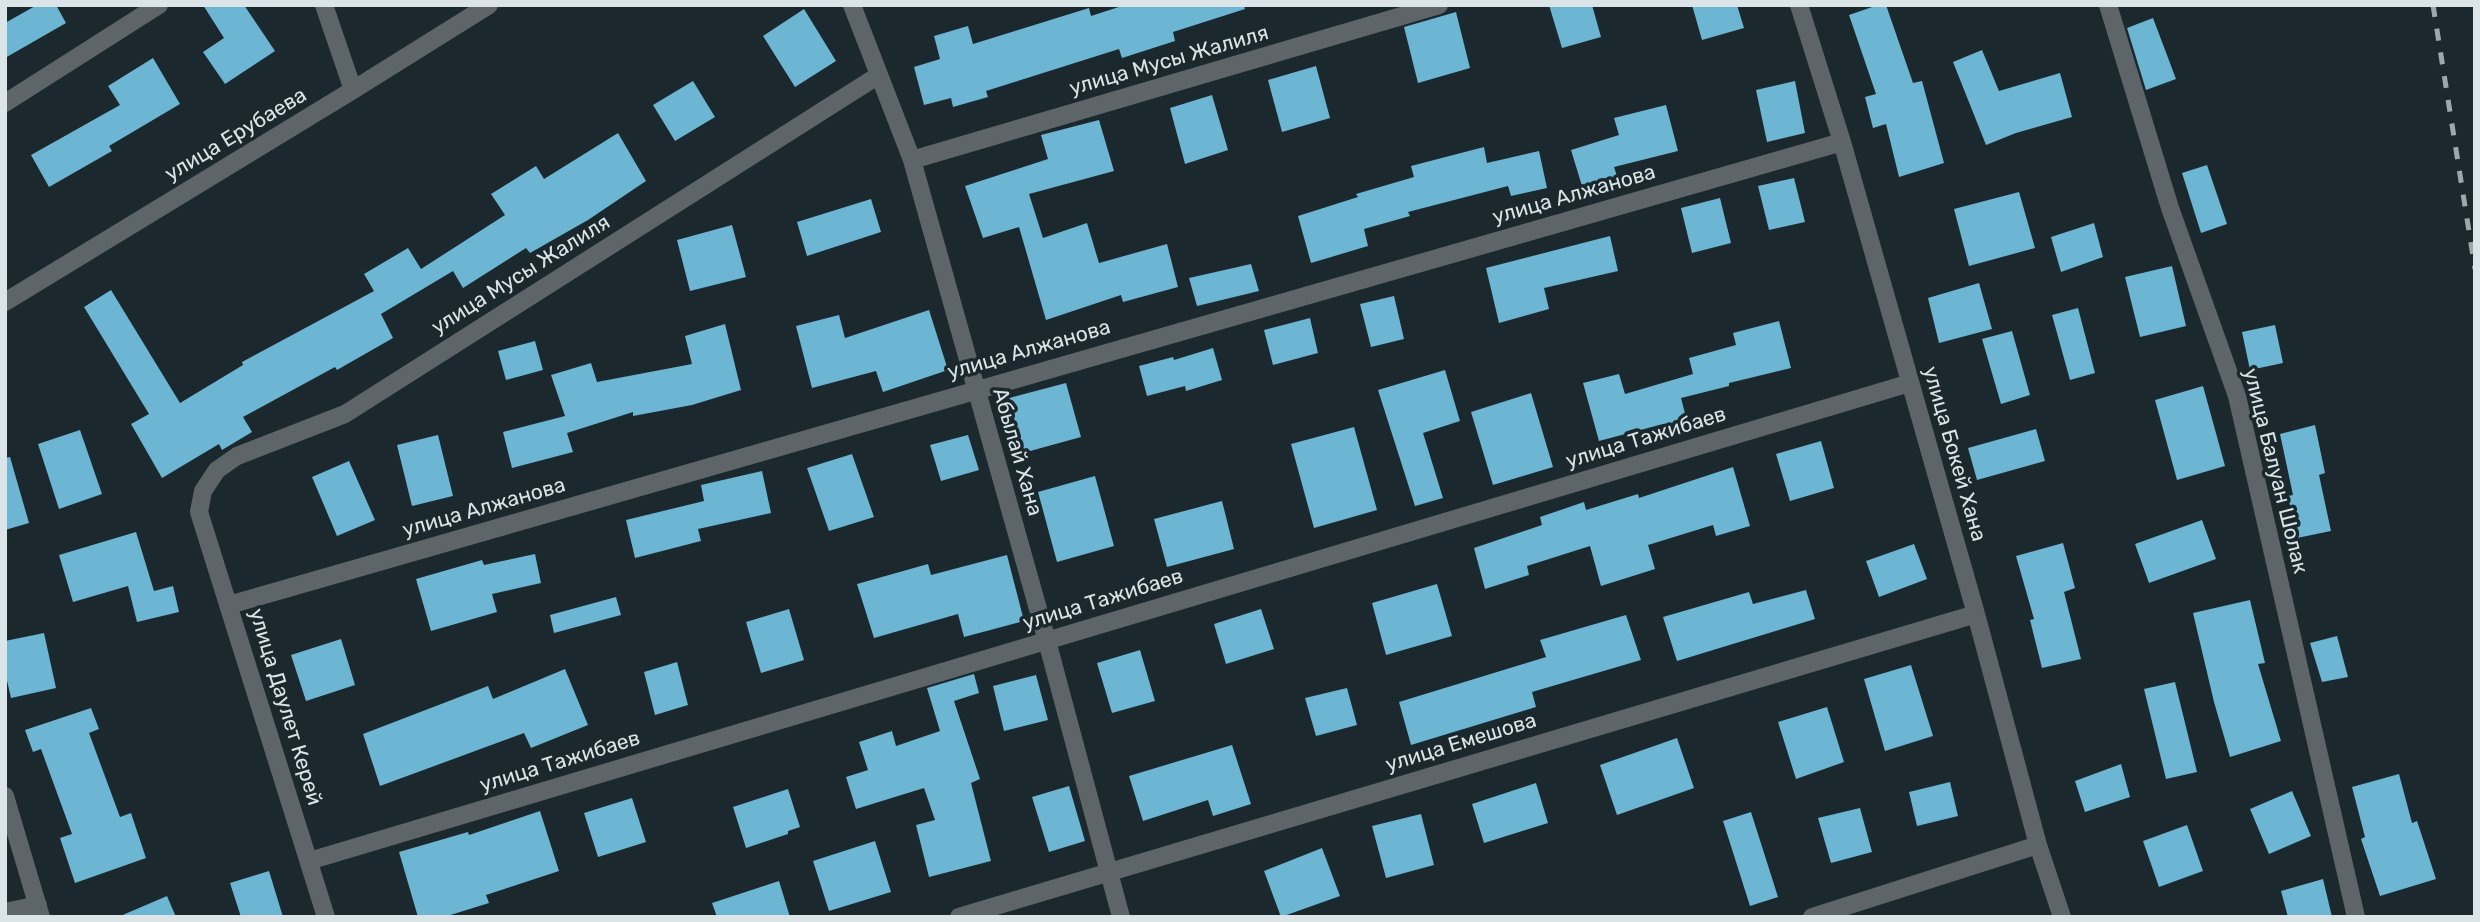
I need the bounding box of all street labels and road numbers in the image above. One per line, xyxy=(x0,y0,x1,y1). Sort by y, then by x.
street label: улица Мусы Жалиля xyxy=(1067,21,1271,101)
street label: улица Ерубаева xyxy=(161,83,311,187)
street label: улица Алжанова xyxy=(1490,160,1658,230)
street label: улица Мусы Жалиля xyxy=(427,210,615,340)
street label: улица Алжанова xyxy=(945,315,1113,385)
street label: улица Бокей Хана xyxy=(1917,364,1991,544)
street label: улица Балуан Шолак xyxy=(2237,366,2313,576)
street label: Абылай Хана xyxy=(987,385,1047,519)
street label: улица Тажибаев xyxy=(1563,402,1729,474)
street label: улица Алжанова xyxy=(400,473,568,543)
street label: улица Тажибаев xyxy=(1020,564,1186,636)
street label: улица Даулет Керей xyxy=(243,606,327,808)
street label: улица Емешова xyxy=(1383,708,1539,778)
street label: улица Тажибаев xyxy=(477,726,643,798)

